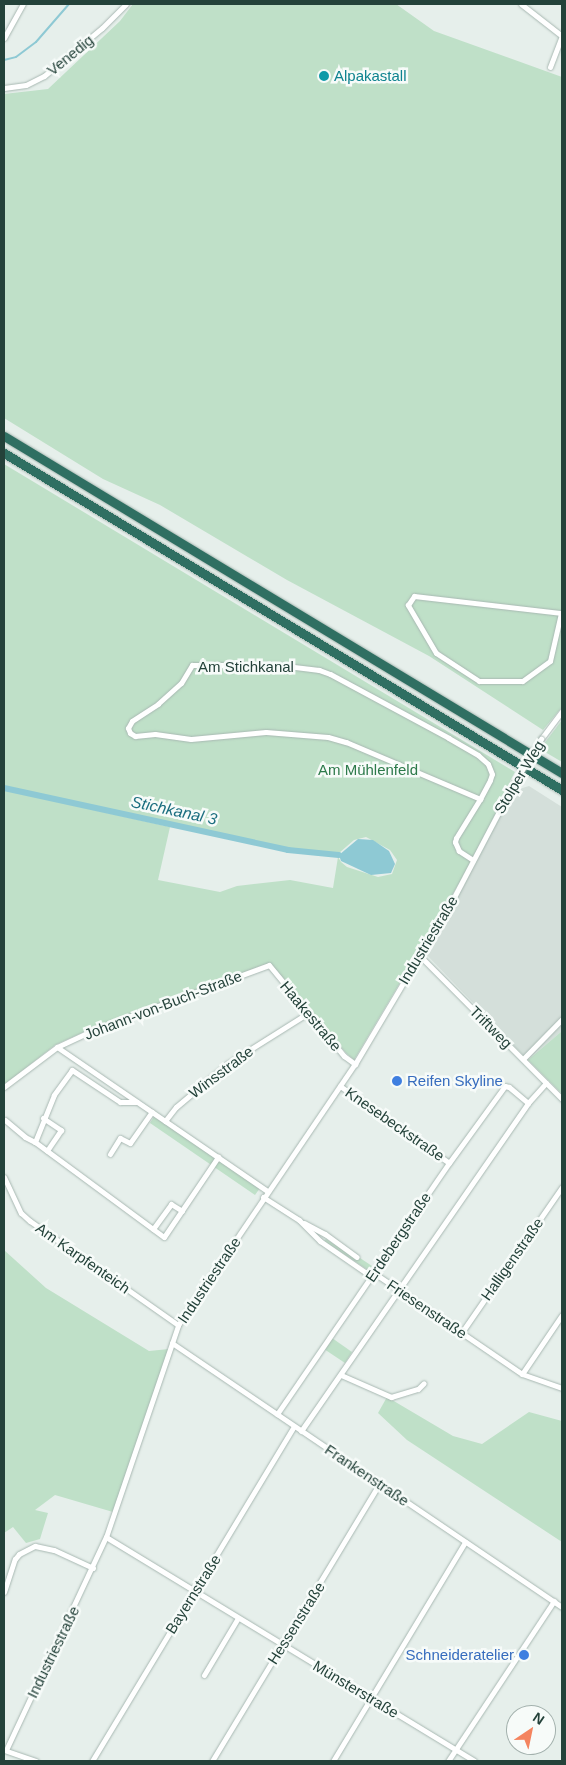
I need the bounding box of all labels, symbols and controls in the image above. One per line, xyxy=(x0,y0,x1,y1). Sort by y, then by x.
street label: Venedig xyxy=(43,31,97,79)
place label: Alpakastall xyxy=(334,67,407,85)
marker: Alpakastall xyxy=(318,70,330,82)
street label: Am Stichkanal xyxy=(198,658,294,676)
street label: Stolper Weg xyxy=(490,737,548,817)
park label: Am Mühlenfeld xyxy=(318,761,418,779)
water label: Stichkanal 3 xyxy=(129,793,219,829)
street label: Industriestraße xyxy=(395,892,461,988)
street label: Johann-von-Buch-Straße xyxy=(82,967,244,1043)
street label: Haakestraße xyxy=(277,977,345,1055)
street label: Triftweg xyxy=(466,1002,516,1052)
street label: Winsstraße xyxy=(185,1042,257,1102)
place label: Reifen Skyline xyxy=(407,1072,503,1090)
marker: Reifen Skyline xyxy=(391,1075,403,1087)
street label: Knesebeckstraße xyxy=(342,1083,448,1165)
street label: Erdebergstraße xyxy=(361,1189,435,1285)
street label: Halligenstraße xyxy=(477,1214,547,1304)
street label: Am Karpfenteich xyxy=(32,1219,134,1297)
street label: Industriestraße xyxy=(174,1233,244,1327)
street label: Friesenstraße xyxy=(384,1276,470,1342)
street label: Frankenstraße xyxy=(322,1440,412,1510)
street label: Bayernstraße xyxy=(162,1551,224,1637)
street label: Hessenstraße xyxy=(264,1579,328,1667)
street label: Industriestraße xyxy=(23,1603,83,1701)
place label: Schneideratelier xyxy=(406,1646,514,1664)
marker: Schneideratelier xyxy=(518,1649,530,1661)
street label: Münsterstraße xyxy=(310,1656,402,1722)
north arrow xyxy=(506,1705,556,1755)
text: N xyxy=(530,1709,547,1728)

